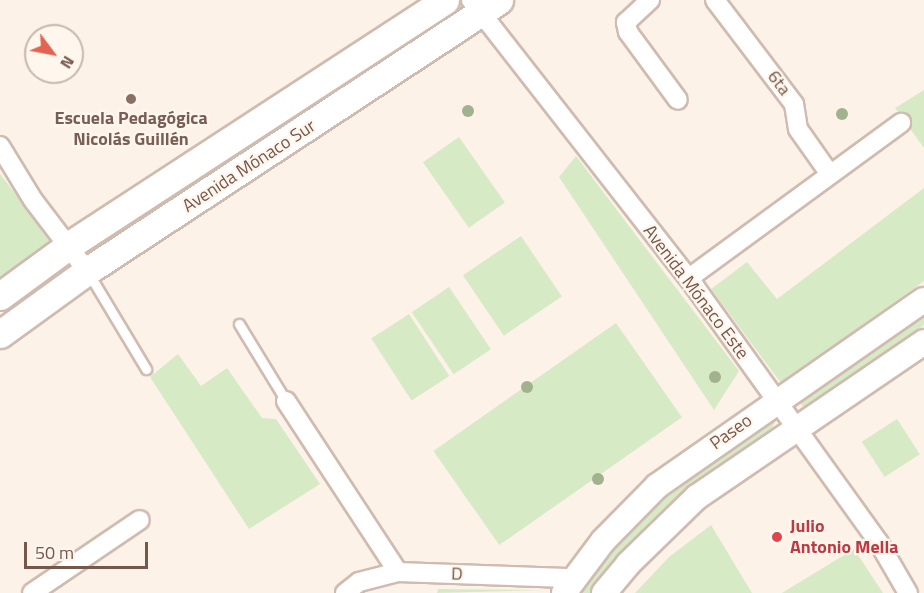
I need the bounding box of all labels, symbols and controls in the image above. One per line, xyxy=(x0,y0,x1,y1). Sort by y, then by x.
north arrow xyxy=(24,24,84,84)
text: N xyxy=(54,51,81,74)
street label: 6ta xyxy=(763,66,795,100)
marker: Escuela Pedagógica Nicolás Guillén xyxy=(124,92,138,106)
place label: Escuela Pedagógica Nicolás Guillén xyxy=(54,108,208,150)
street label: Avenida Mónaco Sur xyxy=(179,115,319,217)
street label: Avenida Mónaco Este xyxy=(639,221,753,363)
street label: Paseo xyxy=(706,410,756,454)
place label: Julio Antonio Mella xyxy=(790,516,898,558)
marker: Julio Antonio Mella xyxy=(768,528,786,546)
scale bar xyxy=(27,530,152,568)
text: 50 m xyxy=(35,539,74,566)
street label: D xyxy=(451,563,463,585)

